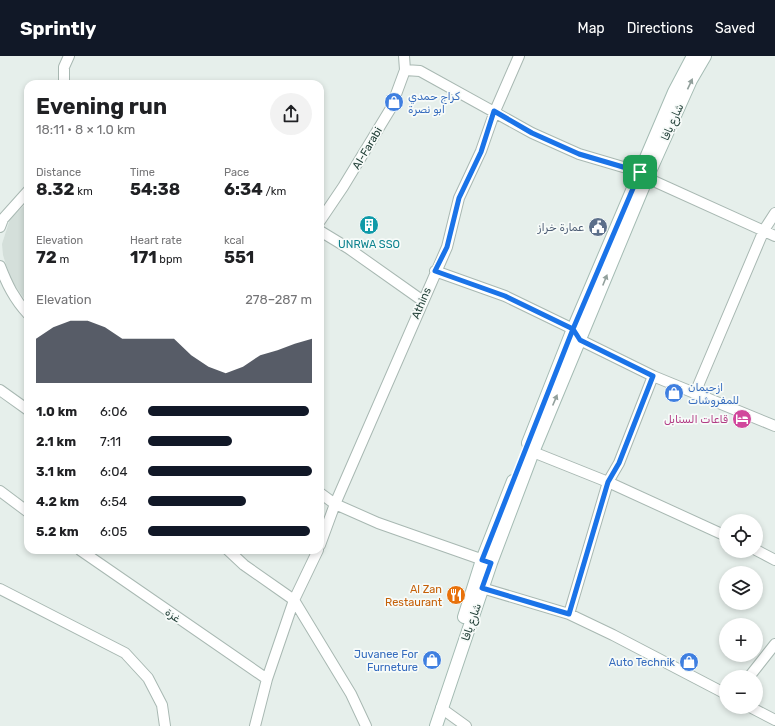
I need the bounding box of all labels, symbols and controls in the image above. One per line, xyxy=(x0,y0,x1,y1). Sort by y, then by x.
text: Sprintly xyxy=(20,17,96,40)
text: Map xyxy=(578,20,605,37)
text: Directions xyxy=(627,20,693,37)
text: Saved xyxy=(715,20,755,37)
one-way arrow xyxy=(687,78,693,90)
place label: كراج حمدي ابو نصرة xyxy=(408,90,460,117)
shop icon: كراج حمدي ابو نصرة xyxy=(383,91,405,113)
text: Evening run xyxy=(36,93,167,120)
button: share xyxy=(270,93,312,135)
street label: شارع يافا xyxy=(659,102,688,144)
text: 18:11 · 8 × 1.0 km xyxy=(36,122,135,137)
street label: Al-Farabi xyxy=(350,125,385,172)
pin xyxy=(623,155,657,189)
icon: arrive xyxy=(629,161,651,183)
text: Distance xyxy=(36,166,81,179)
text: Time xyxy=(130,166,155,179)
text: Pace xyxy=(224,166,249,179)
text: 8.32 xyxy=(36,179,75,199)
text: 54:38 xyxy=(130,179,180,199)
text: 6:34 xyxy=(224,179,263,199)
text: km xyxy=(75,185,93,198)
text: /km xyxy=(263,185,286,198)
building icon: UNRWA SSO xyxy=(358,214,380,236)
public building icon: عمارة خراز xyxy=(587,216,609,238)
place label: عمارة خراز xyxy=(537,221,584,234)
text: Elevation xyxy=(36,234,83,247)
text: Heart rate xyxy=(130,234,182,247)
text: kcal xyxy=(224,234,244,247)
place label: UNRWA SSO xyxy=(338,238,400,251)
text: 72 xyxy=(36,247,57,267)
text: 171 xyxy=(130,247,157,267)
text: 551 xyxy=(224,247,254,267)
text: m xyxy=(57,253,69,266)
text: bpm xyxy=(157,253,182,266)
one-way arrow xyxy=(602,275,608,286)
street label: Athins xyxy=(409,285,434,321)
text: Elevation xyxy=(36,292,92,307)
text: 278–287 m xyxy=(245,292,312,307)
place label: ازحيمان للمفروشات xyxy=(688,381,739,408)
shop icon: ازحيمان للمفروشات xyxy=(663,382,685,404)
one-way arrow xyxy=(552,395,558,406)
text: 1.0 km xyxy=(36,404,77,419)
text: 6:06 xyxy=(100,404,127,419)
hotel icon: قاعات السنابل xyxy=(731,408,753,430)
place label: قاعات السنابل xyxy=(664,413,728,426)
text: 2.1 km xyxy=(36,434,76,449)
text: 7:11 xyxy=(100,434,121,449)
text: 3.1 km xyxy=(36,464,76,479)
text: 6:04 xyxy=(100,464,128,479)
text: 4.2 km xyxy=(36,494,79,509)
text: 6:54 xyxy=(100,494,127,509)
map controls xyxy=(719,514,763,714)
button: locate xyxy=(719,514,763,558)
text: 5.2 km xyxy=(36,524,79,539)
text: 6:05 xyxy=(100,524,127,539)
button: layers xyxy=(719,566,763,610)
place label: Al Zan Restaurant xyxy=(385,583,443,609)
restaurant icon: Al Zan Restaurant xyxy=(445,584,467,606)
street label: شارع يافا xyxy=(459,602,486,643)
street label: غزة xyxy=(163,606,183,625)
button: + xyxy=(719,618,763,662)
place label: Juvanee For Furneture xyxy=(354,648,419,674)
shop icon: Juvanee For Furneture xyxy=(421,649,443,671)
shop icon: Auto Technik xyxy=(678,651,700,673)
place label: Auto Technik xyxy=(609,656,675,669)
button: − xyxy=(719,670,763,714)

